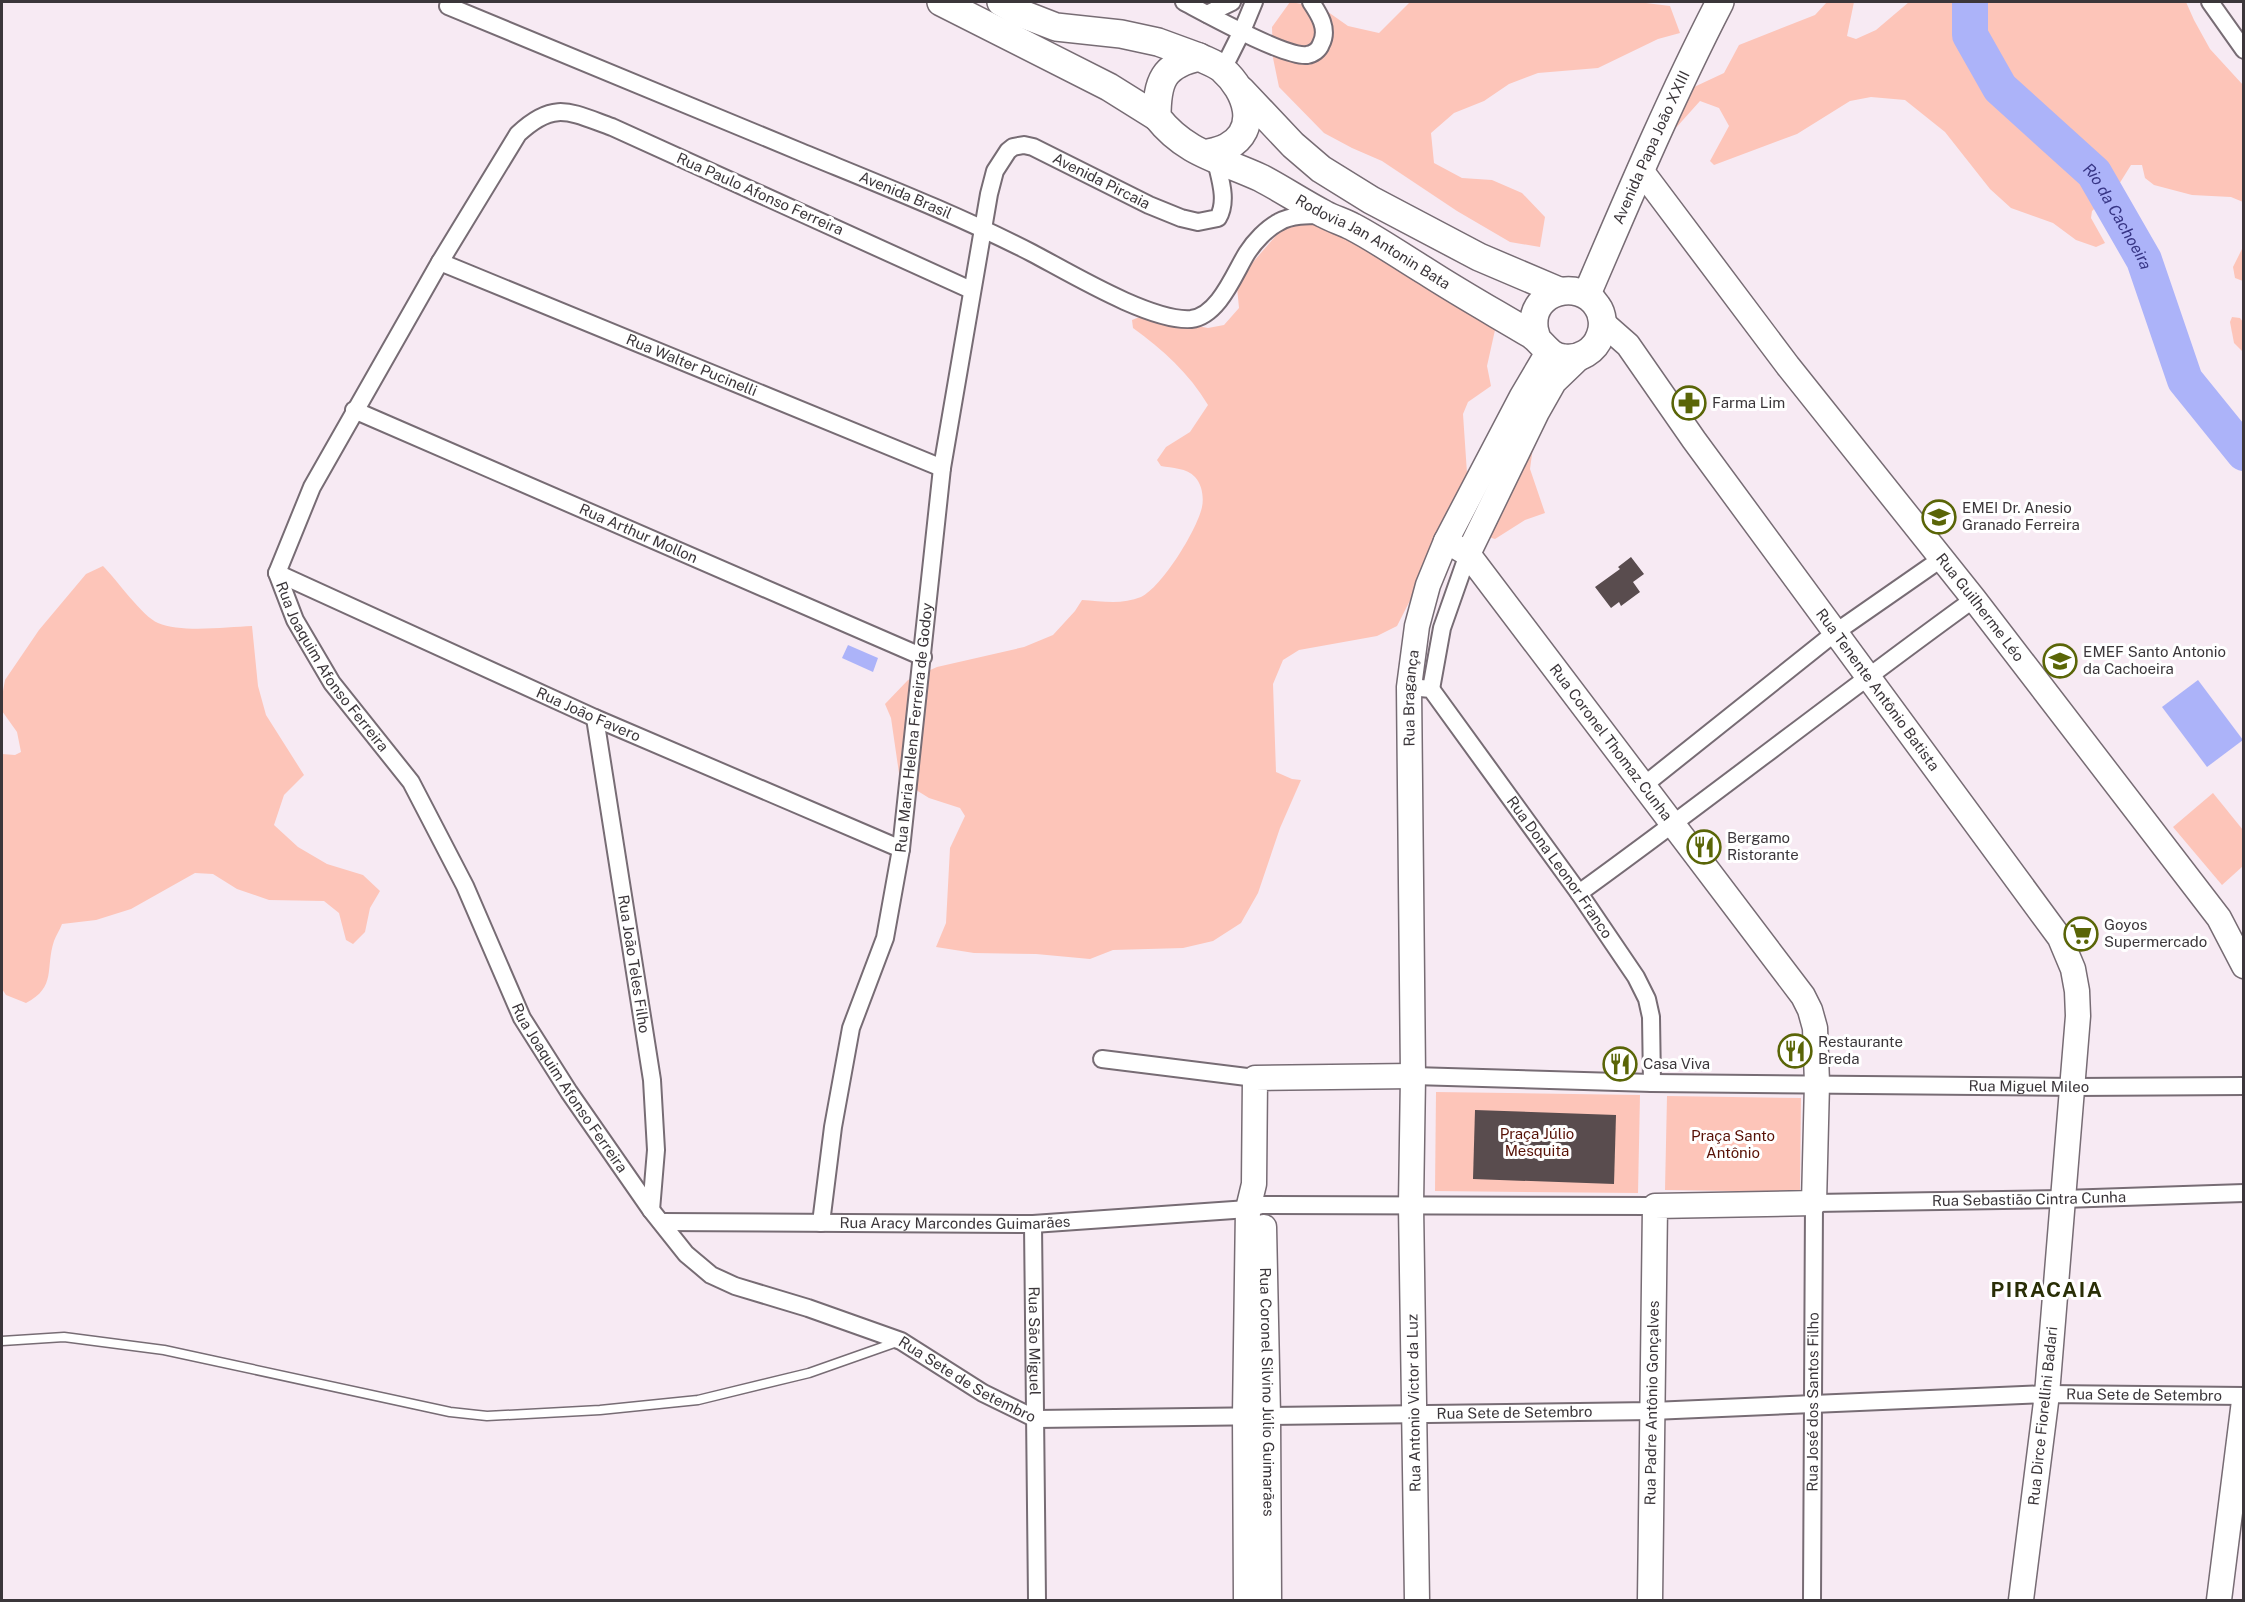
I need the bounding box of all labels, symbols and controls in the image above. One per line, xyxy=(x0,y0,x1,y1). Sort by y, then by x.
street label: Avenida Papa João XXIII xyxy=(1609,68,1693,227)
street label: Rua Paulo Afonso Ferreira xyxy=(674,149,846,238)
street label: Avenida Pircaia xyxy=(1050,149,1153,212)
water label: Rio da Cachoeira xyxy=(2079,159,2155,272)
street label: Avenida Brasil xyxy=(857,168,955,222)
street label: Rodovia Jan Antonin Bata xyxy=(1293,191,1453,292)
street label: Rua Walter Pucinelli xyxy=(624,330,760,399)
pharmacy icon: Farma Lim xyxy=(1671,385,1707,421)
place label: Farma Lim xyxy=(1712,394,1785,411)
school or university icon: EMEI Dr. Anesio Granado Ferreira xyxy=(1921,499,1957,535)
place label: EMEI Dr. Anesio Granado Ferreira xyxy=(1962,499,2080,533)
street label: Rua Arthur Mollon xyxy=(577,500,700,566)
street label: Rua Guilherme Léo xyxy=(1933,550,2028,665)
street label: Rua Joaquim Afonso Ferreira xyxy=(273,579,392,755)
street label: Rua Maria Helena Ferreira de Godoy xyxy=(892,602,935,853)
street label: Rua Tenente Antônio Batista xyxy=(1813,605,1943,774)
school or university icon: EMEF Santo Antonio da Cachoeira xyxy=(2042,643,2078,679)
place label: EMEF Santo Antonio da Cachoeira xyxy=(2083,643,2226,677)
street label: Rua Bragança xyxy=(1400,649,1422,747)
street label: Rua Coronel Thomaz Cunha xyxy=(1546,661,1676,824)
street label: Rua João Favero xyxy=(534,683,643,744)
street label: Rua Dona Leonor Franco xyxy=(1504,793,1616,941)
restaurant icon: Bergamo Ristorante xyxy=(1686,829,1722,865)
place label: Bergamo Ristorante xyxy=(1727,829,1799,863)
street label: Rua João Teles Filho xyxy=(615,894,653,1034)
supermarket icon: Goyos Supermercado xyxy=(2063,916,2099,952)
place label: Goyos Supermercado xyxy=(2104,916,2207,950)
street label: Rua Joaquim Afonso Ferreira xyxy=(509,1000,631,1175)
restaurant icon: Restaurante Breda xyxy=(1777,1033,1813,1069)
place label: Restaurante Breda xyxy=(1818,1033,1903,1067)
restaurant icon: Casa Viva xyxy=(1602,1046,1638,1082)
place label: Casa Viva xyxy=(1643,1055,1710,1072)
street label: Rua Miguel Mileo xyxy=(1969,1077,2089,1095)
park label: Praça Júlio Mesquita xyxy=(1500,1125,1574,1159)
park label: Praça Santo Antônio xyxy=(1691,1127,1775,1161)
street label: Rua Sebastião Cintra Cunha xyxy=(1932,1188,2126,1209)
street label: Rua Aracy Marcondes Guimarães xyxy=(840,1212,1071,1232)
street label: Rua Coronel Silvino Júlio Guimarães xyxy=(1257,1267,1278,1517)
district label: PIRACAIA xyxy=(1990,1277,2104,1302)
street label: Rua São Miguel xyxy=(1026,1286,1044,1396)
street label: Rua Padre Antônio Gonçalves xyxy=(1641,1300,1662,1506)
street label: Rua José dos Santos Filho xyxy=(1804,1312,1821,1492)
street label: Rua Antonio Victor da Luz xyxy=(1403,1314,1424,1492)
street label: Rua Dirce Fiorellini Badari xyxy=(2025,1326,2060,1506)
street label: Rua Sete de Setembro xyxy=(896,1333,1039,1426)
street label: Rua Sete de Setembro xyxy=(2066,1385,2222,1404)
street label: Rua Sete de Setembro xyxy=(1436,1403,1593,1422)

